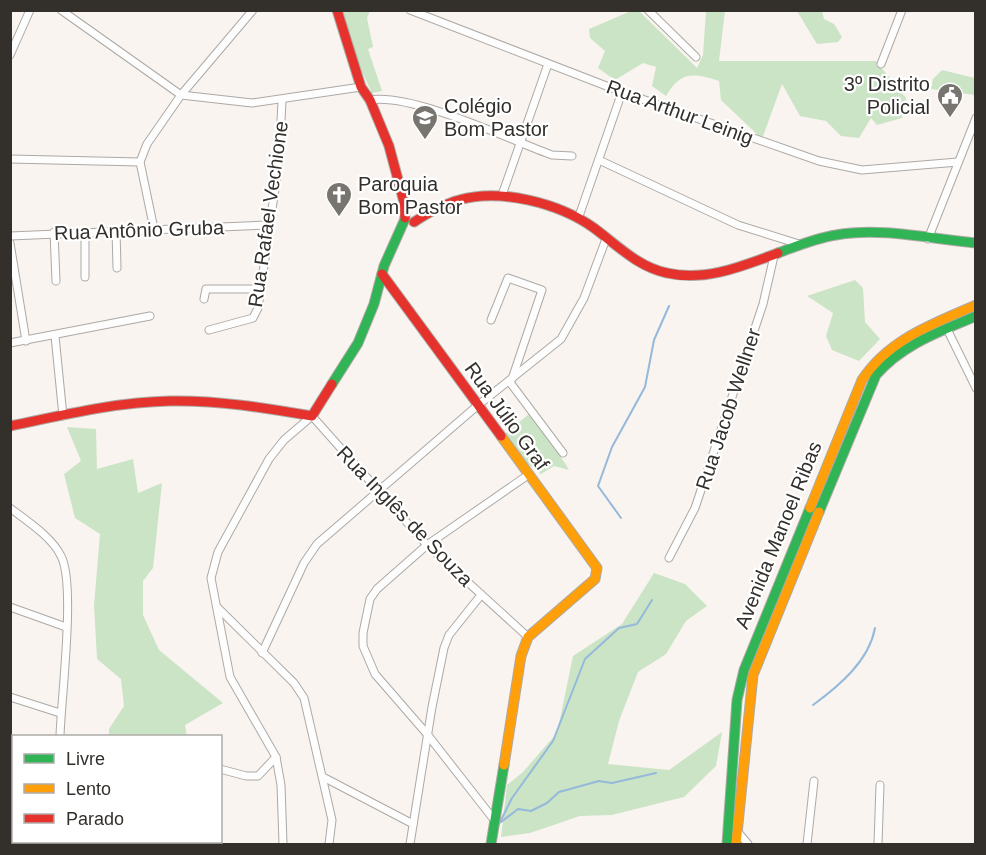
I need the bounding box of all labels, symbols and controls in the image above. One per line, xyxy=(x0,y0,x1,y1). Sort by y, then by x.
place label: 3º Distrito Policial xyxy=(844,73,930,118)
street label: Rua Arthur Leinig xyxy=(604,75,756,149)
public building icon: 3º Distrito Policial xyxy=(935,81,965,119)
place label: Colégio Bom Pastor xyxy=(444,95,549,140)
school or university icon: Colégio Bom Pastor xyxy=(410,103,440,141)
street label: Rua Rafael Vechione xyxy=(244,119,292,309)
place label: Paroquia Bom Pastor xyxy=(358,173,463,218)
church icon: Paroquia Bom Pastor xyxy=(324,180,354,218)
street label: Rua Antônio Gruba xyxy=(54,216,225,244)
street label: Rua Jacob Wellner xyxy=(691,325,765,493)
street label: Rua Júlio Graf xyxy=(461,358,554,475)
street label: Avenida Manoel Ribas xyxy=(730,438,826,632)
street label: Rua Inglês de Souza xyxy=(333,442,478,591)
legend xyxy=(12,735,222,843)
text: Livre xyxy=(66,749,105,769)
text: Lento xyxy=(66,779,111,799)
text: Parado xyxy=(66,809,124,829)

